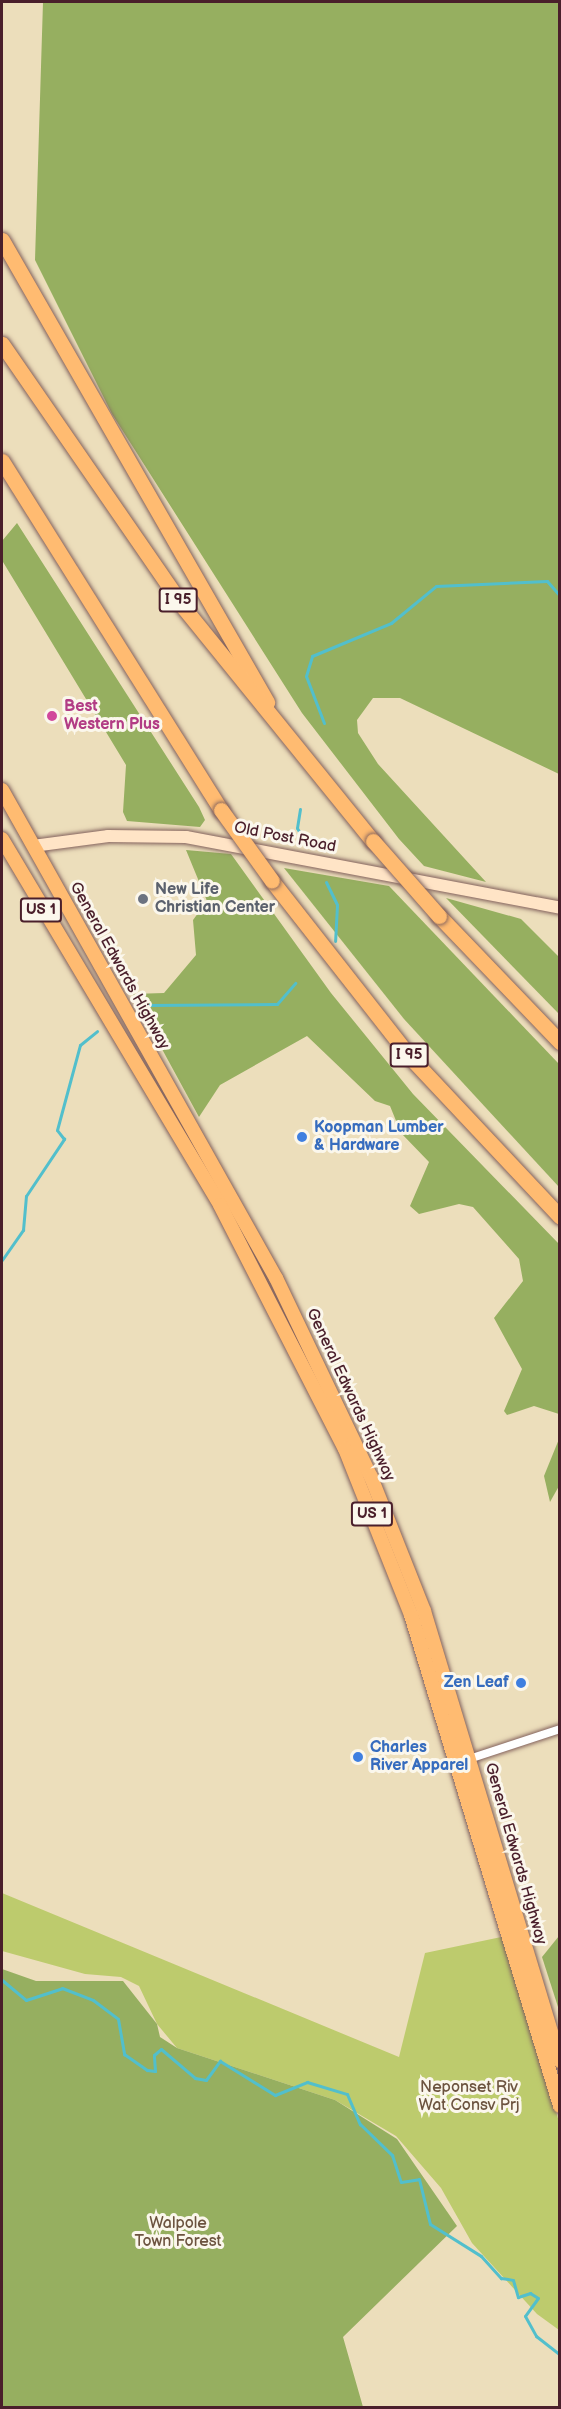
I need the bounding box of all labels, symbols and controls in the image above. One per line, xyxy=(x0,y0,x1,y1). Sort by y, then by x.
road number: I 95 xyxy=(158,588,198,612)
place label: Best Western Plus xyxy=(64,697,160,735)
marker: Best Western Plus xyxy=(45,709,59,723)
street label: Old Post Road xyxy=(232,819,338,857)
street label: General Edwards Highway xyxy=(65,879,173,1053)
place label: New Life Christian Center xyxy=(155,880,275,918)
marker: New Life Christian Center xyxy=(136,892,150,906)
road number: US 1 xyxy=(18,898,63,922)
road number: I 95 xyxy=(390,1043,428,1067)
place label: Koopman Lumber & Hardware xyxy=(314,1118,444,1156)
marker: Koopman Lumber & Hardware xyxy=(295,1130,309,1144)
street label: General Edwards Highway xyxy=(302,1306,398,1484)
road number: US 1 xyxy=(350,1502,394,1526)
place label: Zen Leaf xyxy=(444,1673,509,1693)
marker: Zen Leaf xyxy=(514,1676,528,1690)
place label: Charles River Apparel xyxy=(370,1738,468,1776)
marker: Charles River Apparel xyxy=(351,1750,365,1764)
street label: General Edwards Highway xyxy=(480,1761,550,1947)
park label: Neponset Riv Wat Consv Prj xyxy=(418,2078,520,2116)
park label: Walpole Town Forest xyxy=(135,2214,221,2252)

